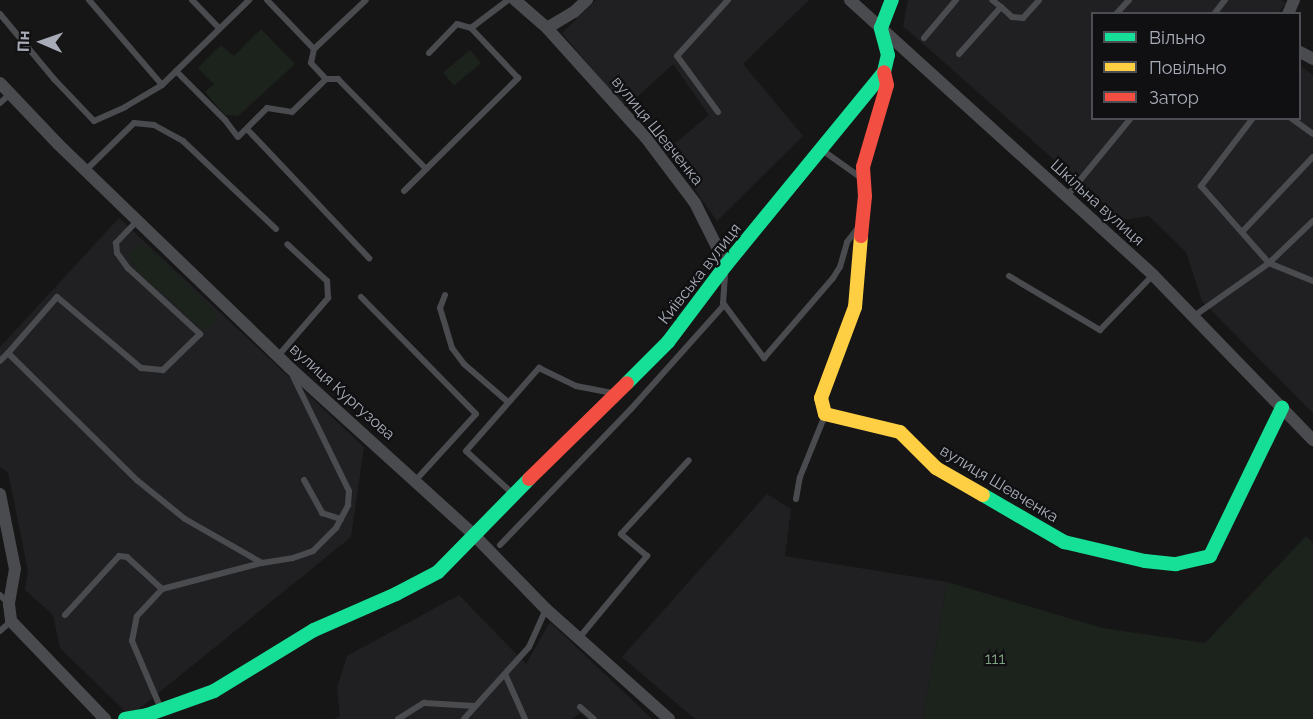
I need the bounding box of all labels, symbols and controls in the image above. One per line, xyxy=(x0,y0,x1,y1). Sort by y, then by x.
north arrow xyxy=(12,12,72,72)
legend xyxy=(1091,12,1301,120)
text: Вільно xyxy=(1149,27,1205,48)
text: Пн xyxy=(14,30,33,52)
text: Повільно xyxy=(1149,57,1226,78)
street label: вулиця Шевченка xyxy=(607,73,707,189)
text: Затор xyxy=(1149,87,1199,108)
street label: Шкільна вулиця xyxy=(1046,156,1148,250)
street label: Київська вулиця xyxy=(655,220,745,328)
street label: вулиця Кургузова xyxy=(285,340,399,444)
street label: вулиця Шевченка xyxy=(936,441,1062,527)
park label: 111 xyxy=(985,649,1005,669)

